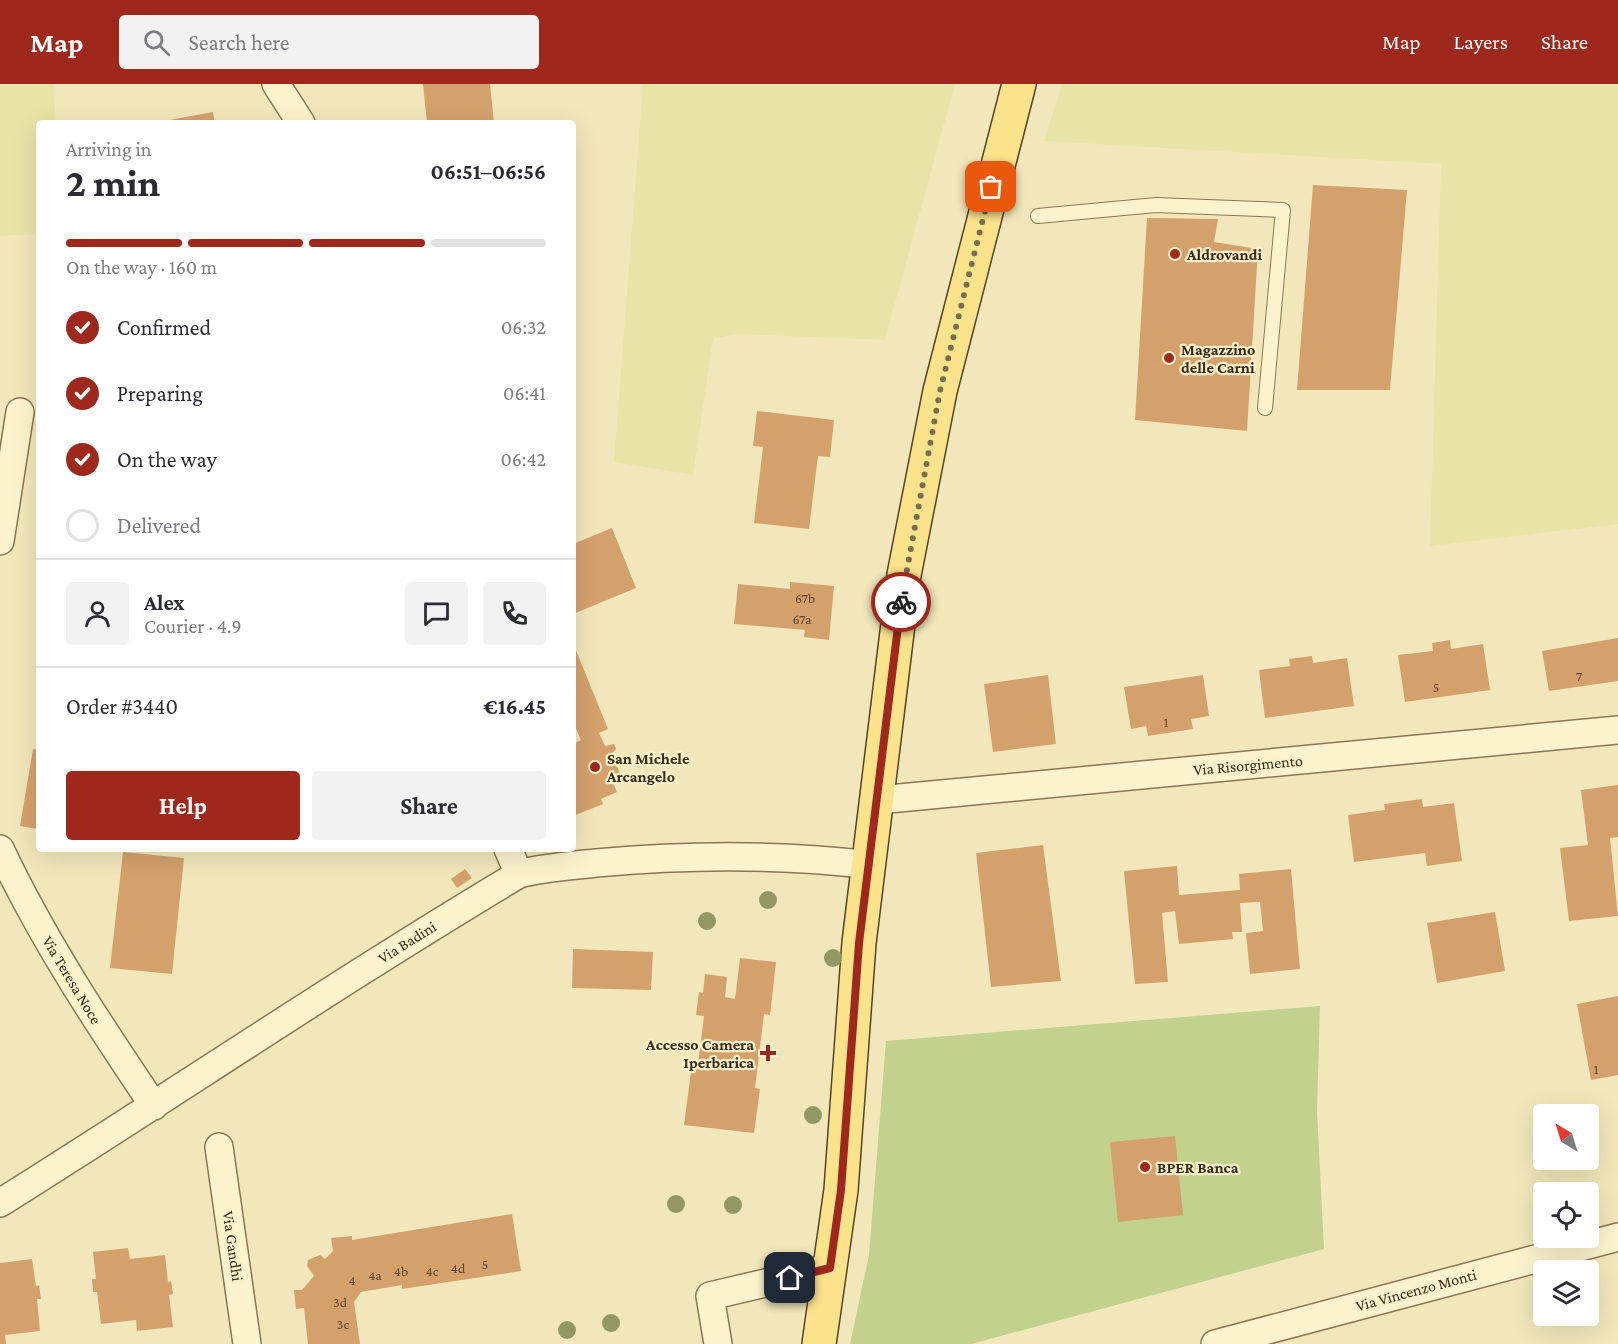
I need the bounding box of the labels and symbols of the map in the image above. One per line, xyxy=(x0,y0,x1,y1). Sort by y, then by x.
pin xyxy=(965,161,1016,212)
place label: Aldrovandi xyxy=(1186,246,1262,263)
marker: Aldrovandi xyxy=(1168,247,1182,261)
place label: Magazzino delle Carni xyxy=(1181,341,1255,376)
marker: Magazzino delle Carni xyxy=(1162,351,1176,365)
courier xyxy=(871,572,931,632)
house number: 67b xyxy=(795,590,815,606)
house number: 67a xyxy=(792,611,812,627)
house number: 7 xyxy=(1576,668,1583,684)
house number: 5 xyxy=(1433,679,1439,695)
house number: 1 xyxy=(1164,714,1169,730)
place label: San Michele Arcangelo xyxy=(606,750,690,785)
street label: Via Risorgimento xyxy=(1193,752,1304,779)
marker: San Michele Arcangelo xyxy=(588,760,602,774)
street label: Via Badini xyxy=(375,918,439,966)
street label: Via Teresa Noce xyxy=(39,933,105,1027)
place label: Accesso Camera Iperbarica xyxy=(645,1036,754,1071)
marker: Accesso Camera Iperbarica xyxy=(759,1044,777,1062)
house number: 1 xyxy=(1594,1061,1599,1077)
north arrow xyxy=(1533,1104,1599,1170)
place label: BPER Banca xyxy=(1157,1159,1239,1176)
marker: BPER Banca xyxy=(1138,1160,1152,1174)
street label: Via Gandhi xyxy=(220,1210,246,1282)
pin xyxy=(764,1252,815,1303)
house number: 5 xyxy=(482,1256,488,1272)
house number: 4d xyxy=(451,1260,466,1276)
house number: 4b xyxy=(394,1263,408,1279)
house number: 4c xyxy=(426,1263,439,1279)
street label: Via Vincenzo Monti xyxy=(1354,1266,1478,1314)
house number: 4a xyxy=(368,1267,382,1283)
house number: 4 xyxy=(348,1272,356,1288)
house number: 3d xyxy=(333,1294,348,1310)
house number: 3c xyxy=(337,1316,349,1332)

